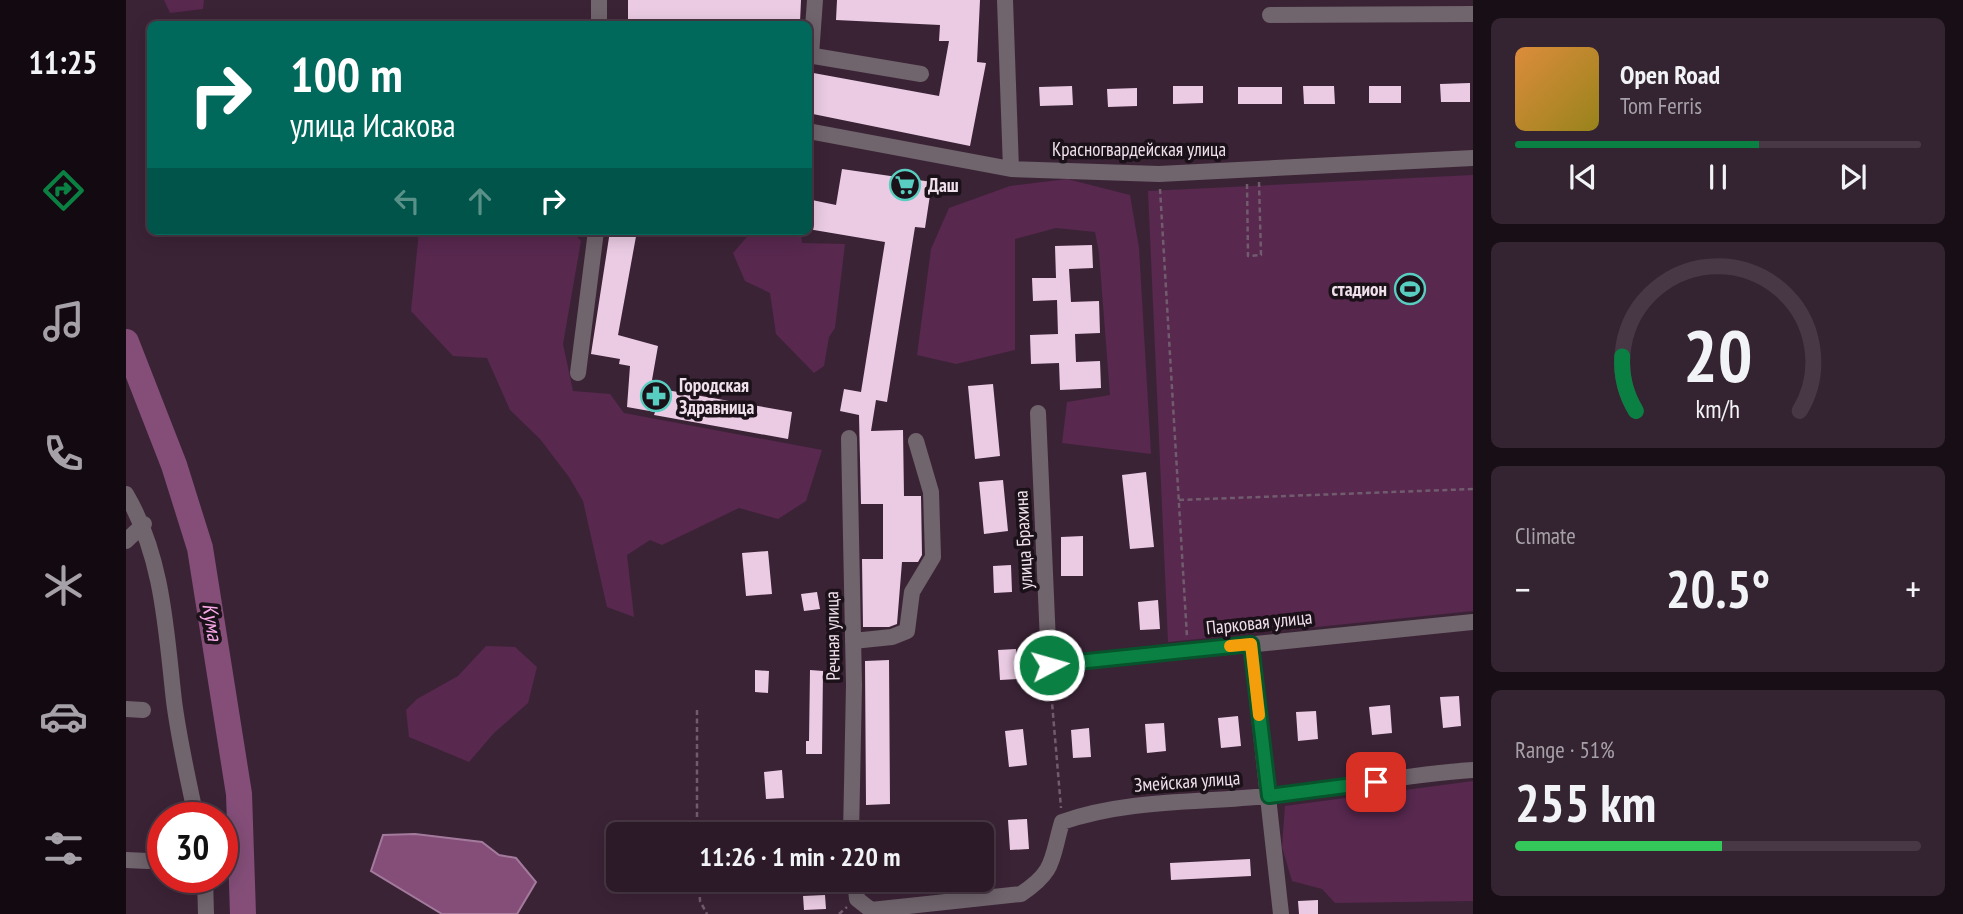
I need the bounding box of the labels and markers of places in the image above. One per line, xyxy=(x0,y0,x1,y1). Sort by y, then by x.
supermarket icon: Даш xyxy=(888,168,922,202)
place label: Даш xyxy=(928,173,959,197)
sports icon: стадион xyxy=(1393,272,1427,306)
place label: стадион xyxy=(1331,277,1387,301)
place label: Городская Здравница xyxy=(679,373,754,419)
pharmacy icon: Городская Здравница xyxy=(639,379,673,413)
pin xyxy=(1346,752,1406,812)

